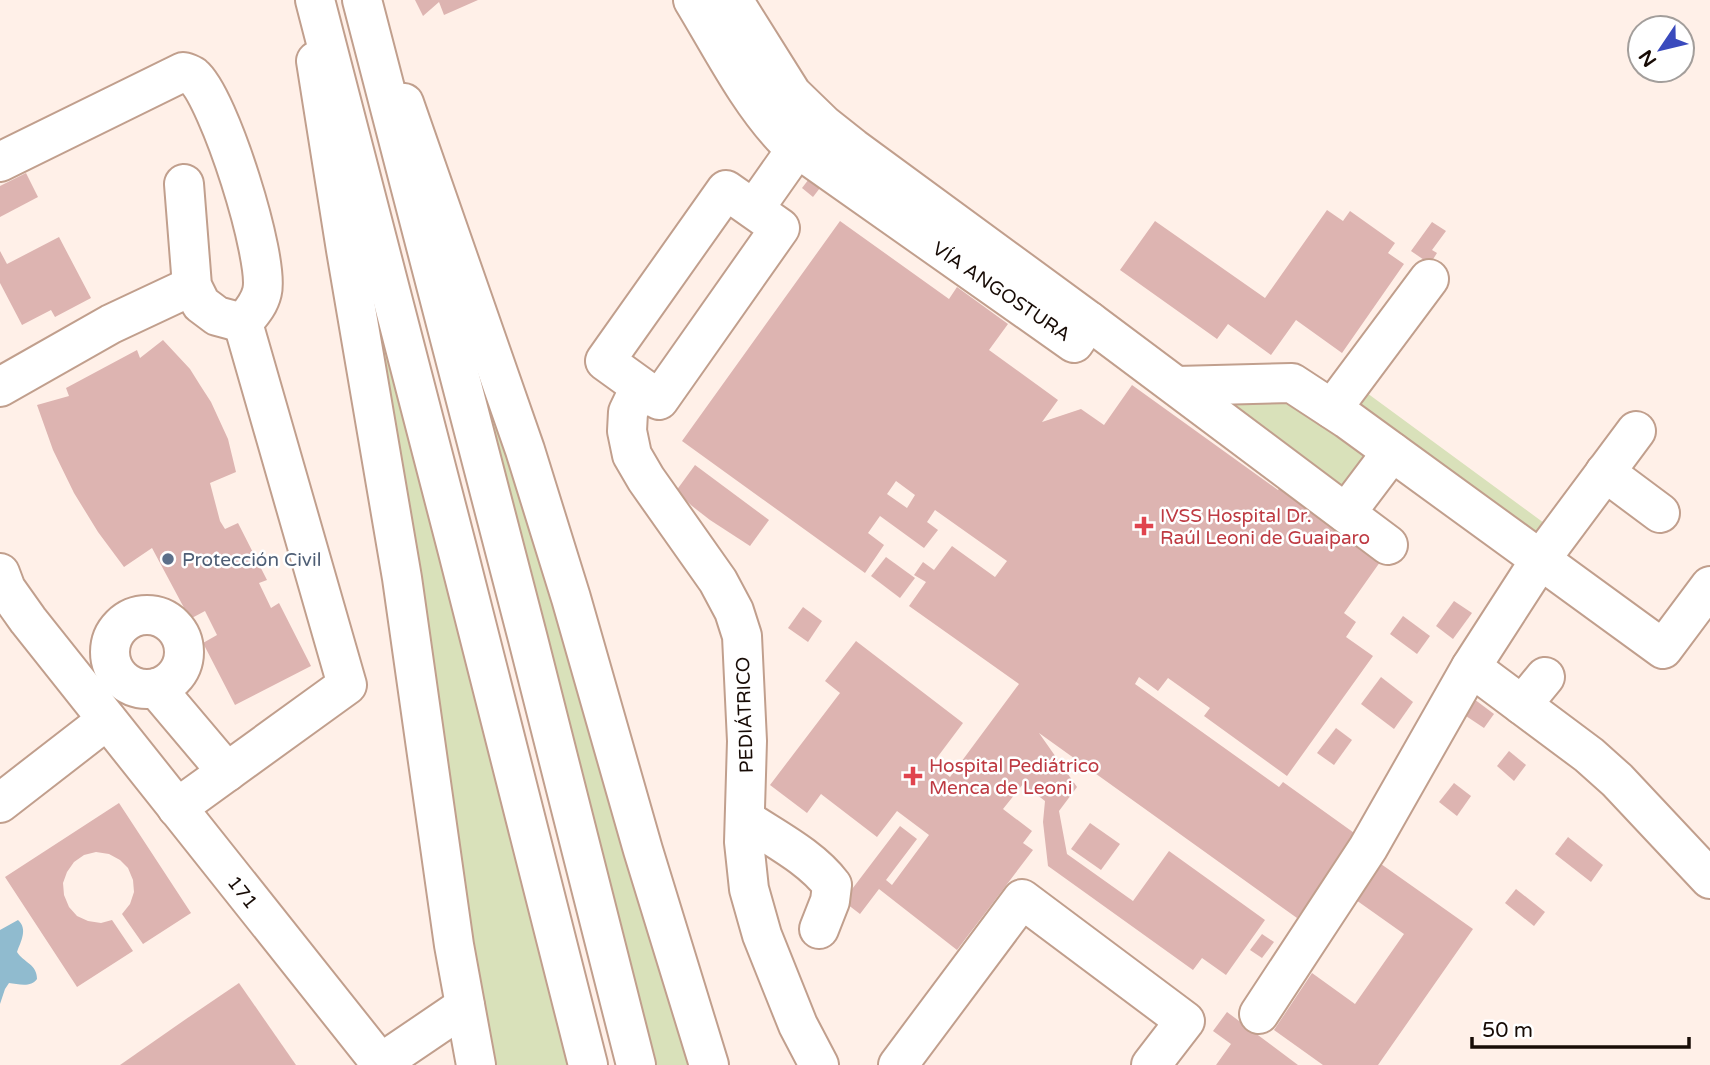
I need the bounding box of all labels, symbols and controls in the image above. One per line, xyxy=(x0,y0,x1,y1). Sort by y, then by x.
north arrow xyxy=(1626,14,1696,84)
text: N xyxy=(1635,46,1661,71)
street label: VÍA ANGOSTURA xyxy=(928,237,1075,346)
place label: IVSS Hospital Dr. Raúl Leoni de Guaiparo xyxy=(1160,505,1370,549)
marker: IVSS Hospital Dr. Raúl Leoni de Guaiparo xyxy=(1134,516,1154,536)
place label: Protección Civil xyxy=(182,549,321,571)
marker: Protección Civil xyxy=(160,551,176,567)
street label: PEDIÁTRICO xyxy=(731,656,758,774)
place label: Hospital Pediátrico Menca de Leoni xyxy=(929,755,1099,799)
marker: Hospital Pediátrico Menca de Leoni xyxy=(903,766,923,786)
street label: 171 xyxy=(223,872,262,913)
scale bar xyxy=(1472,1006,1689,1050)
text: 50 m xyxy=(1482,1018,1533,1043)

